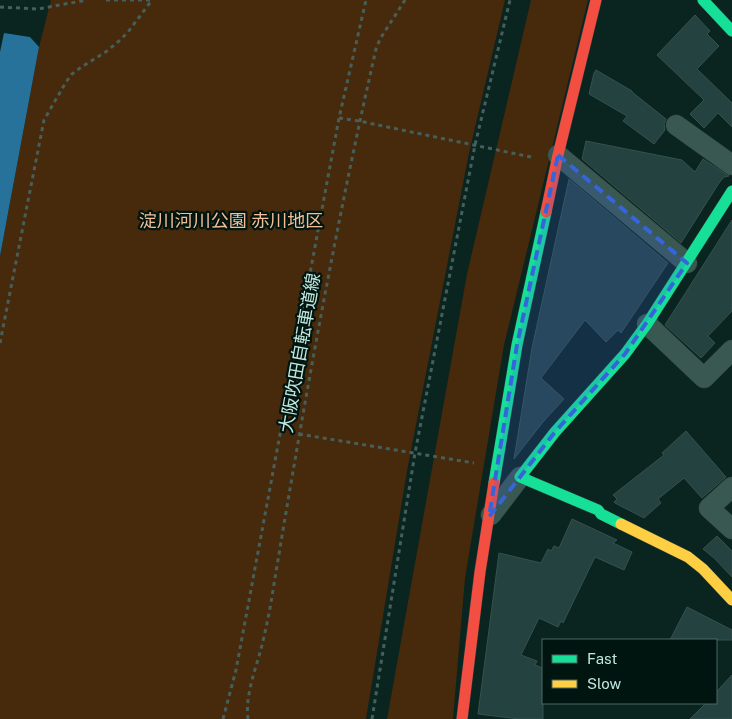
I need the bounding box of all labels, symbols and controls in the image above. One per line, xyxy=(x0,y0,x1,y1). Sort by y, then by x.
park label: 淀川河川公園 赤川地区 xyxy=(139,210,323,231)
street label: 大阪吹田自転車道線 xyxy=(275,271,324,435)
legend xyxy=(542,639,717,704)
text: Fast xyxy=(587,650,617,667)
text: Slow xyxy=(587,675,622,692)

